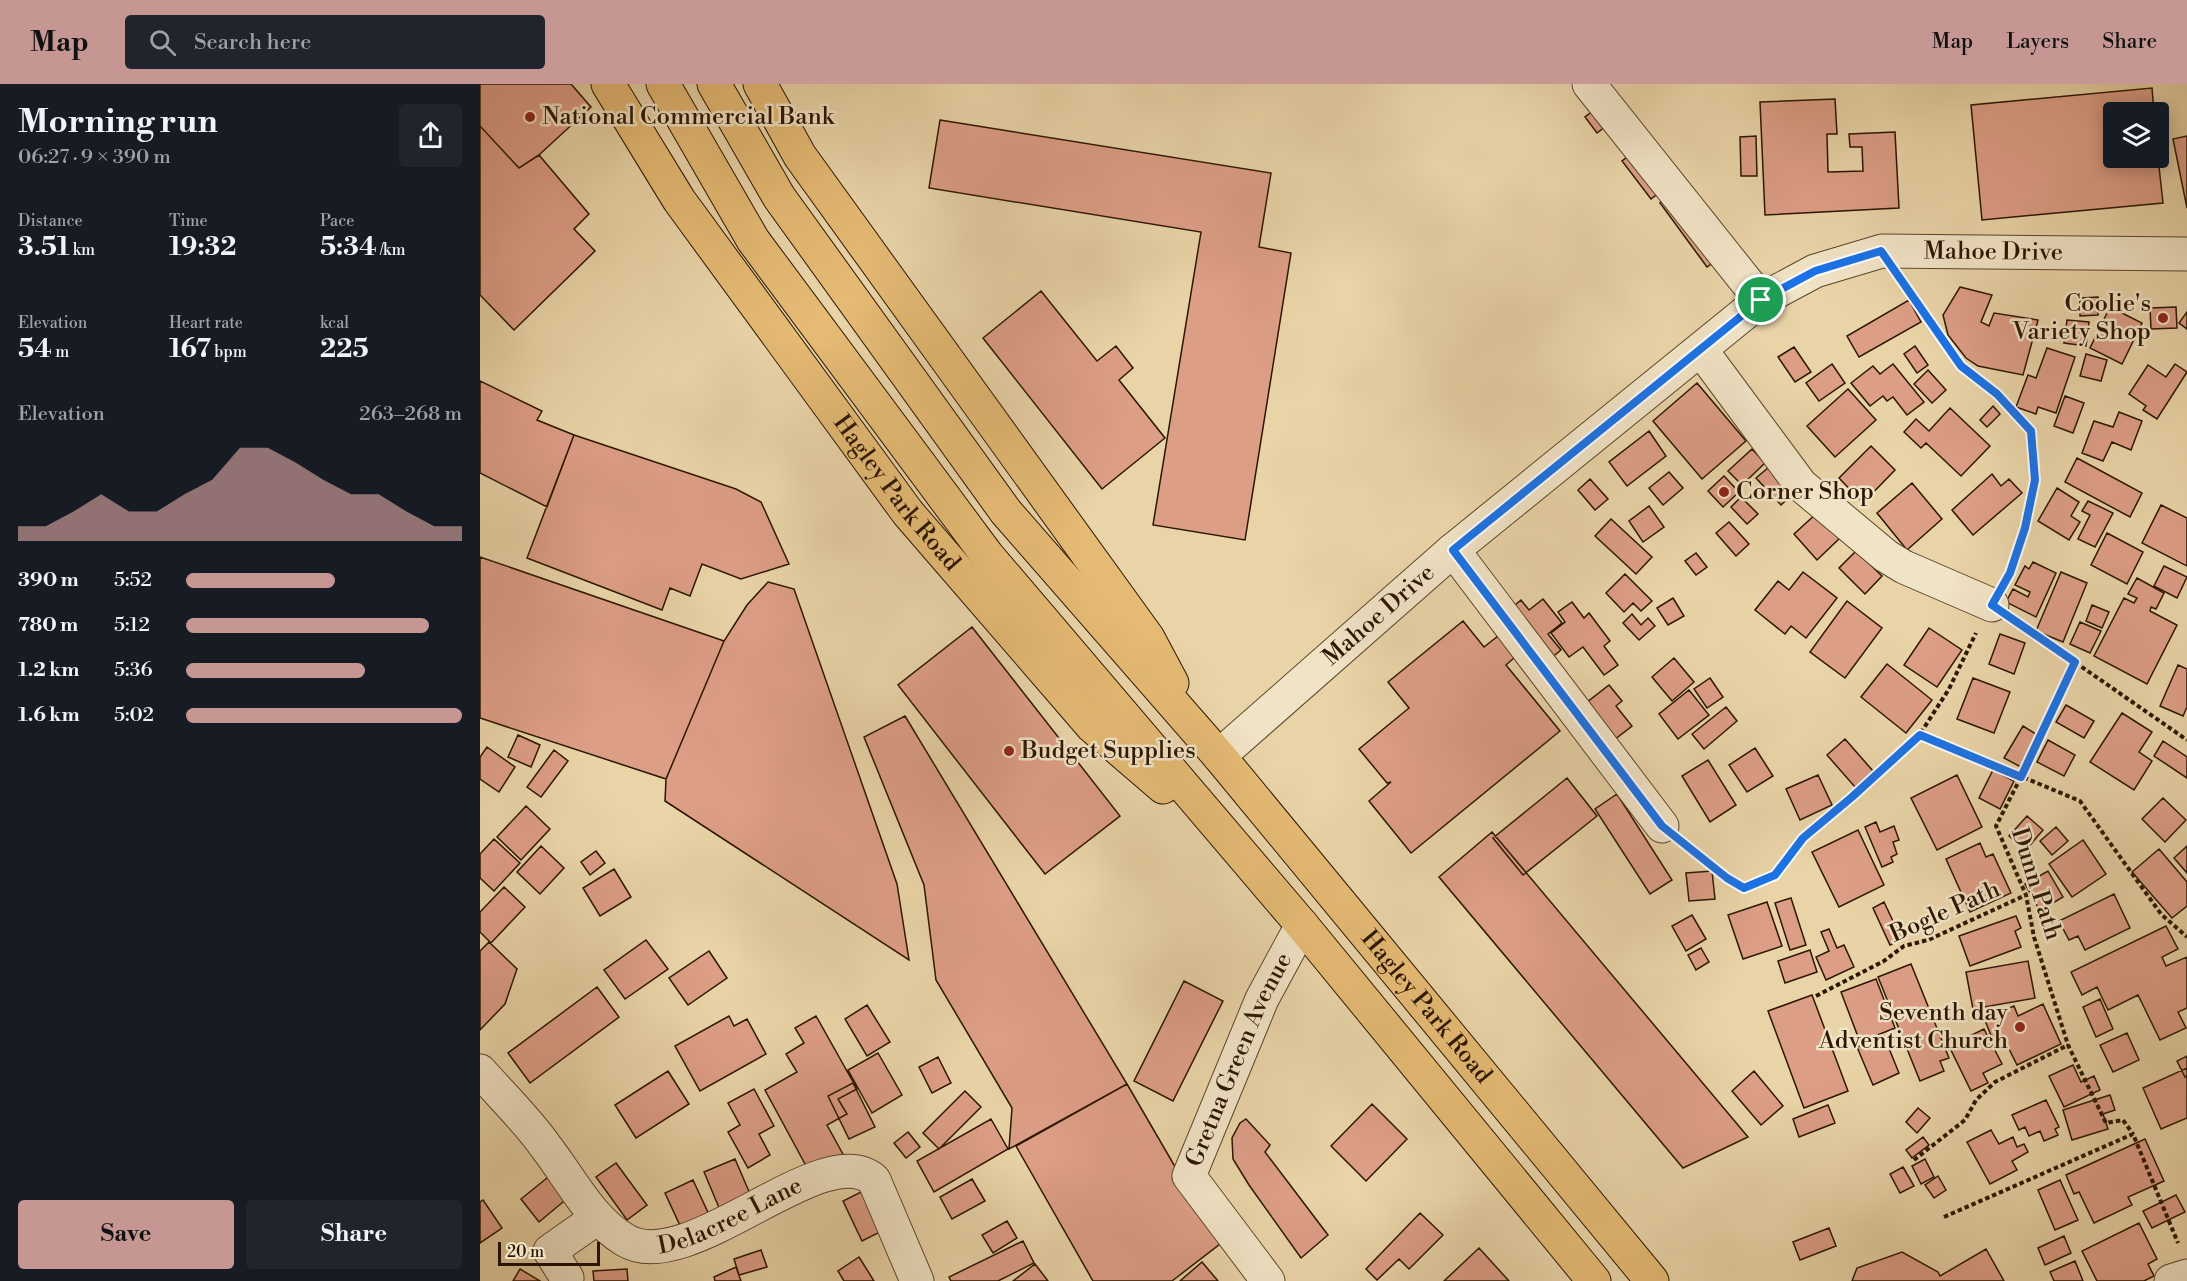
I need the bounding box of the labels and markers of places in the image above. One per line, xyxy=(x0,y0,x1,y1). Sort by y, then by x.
place label: National Commercial Bank xyxy=(542,102,836,132)
marker: National Commercial Bank xyxy=(523,110,537,124)
pin xyxy=(1735,274,1786,325)
place label: Coolie's Variety Shop xyxy=(2011,289,2151,347)
marker: Coolie's Variety Shop xyxy=(2156,311,2170,325)
place label: Corner Shop xyxy=(1736,477,1874,507)
marker: Corner Shop xyxy=(1717,485,1731,499)
place label: Budget Supplies xyxy=(1020,736,1196,766)
marker: Budget Supplies xyxy=(1002,744,1016,758)
place label: Seventh day Adventist Church xyxy=(1818,998,2008,1056)
marker: Seventh day Adventist Church xyxy=(2013,1020,2027,1034)

